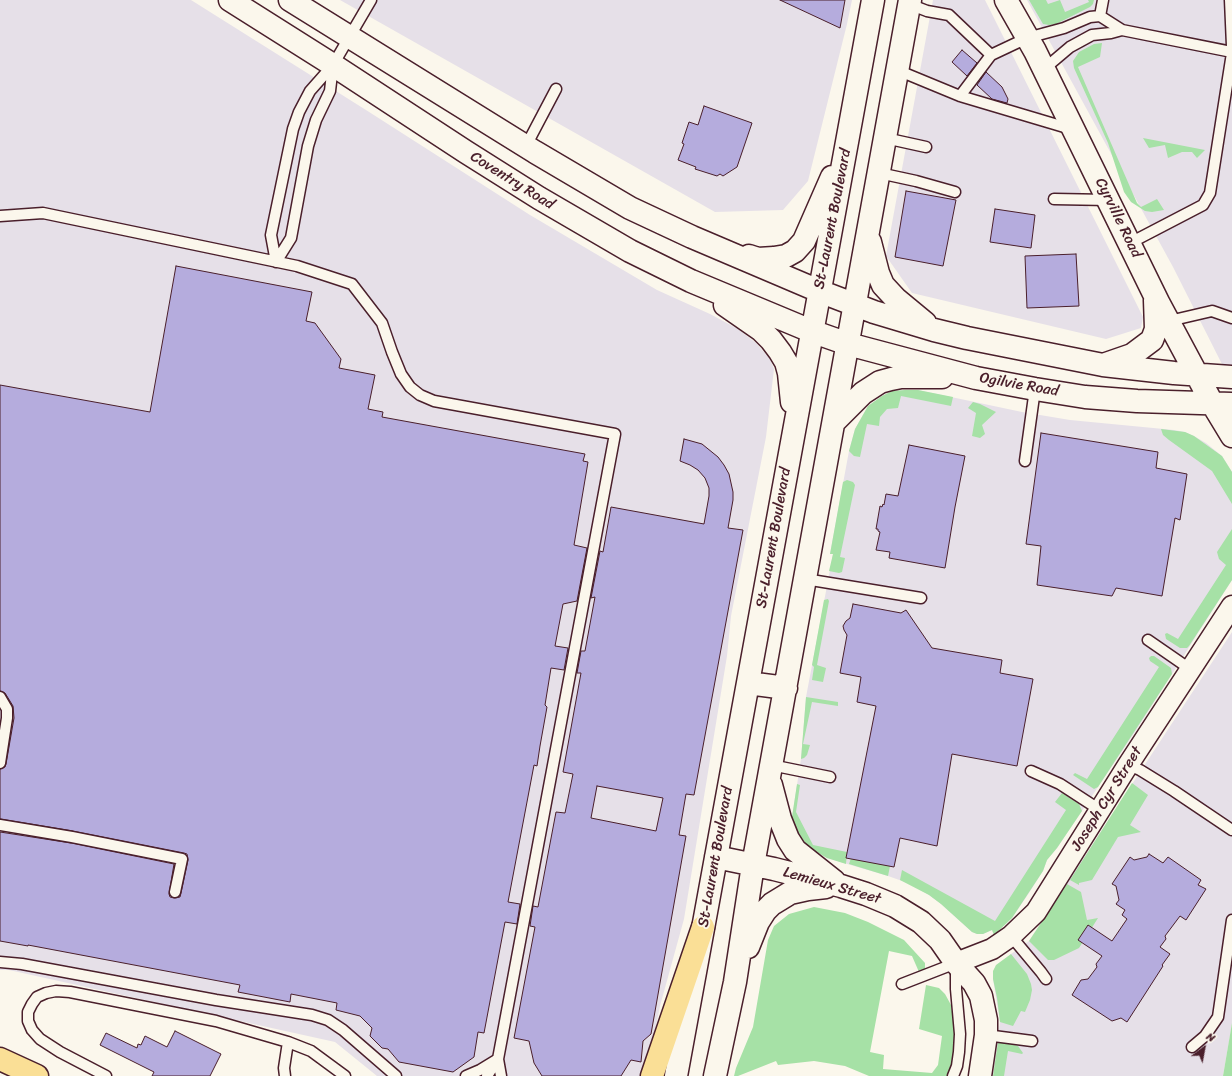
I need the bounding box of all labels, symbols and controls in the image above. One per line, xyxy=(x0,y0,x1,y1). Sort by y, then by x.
street label: St-Laurent Boulevard xyxy=(811,147,855,291)
street label: Coventry Road xyxy=(467,148,557,214)
street label: Cyrville Road xyxy=(1091,175,1145,261)
street label: Ogilvie Road xyxy=(978,369,1060,401)
street label: St-Laurent Boulevard xyxy=(753,466,795,610)
street label: Joseph Cyr Street xyxy=(1068,743,1146,855)
street label: St-Laurent Boulevard xyxy=(695,785,737,929)
street label: Lemieux Street xyxy=(781,863,883,909)
text: N xyxy=(1202,1027,1219,1047)
north arrow xyxy=(1184,1028,1224,1068)

